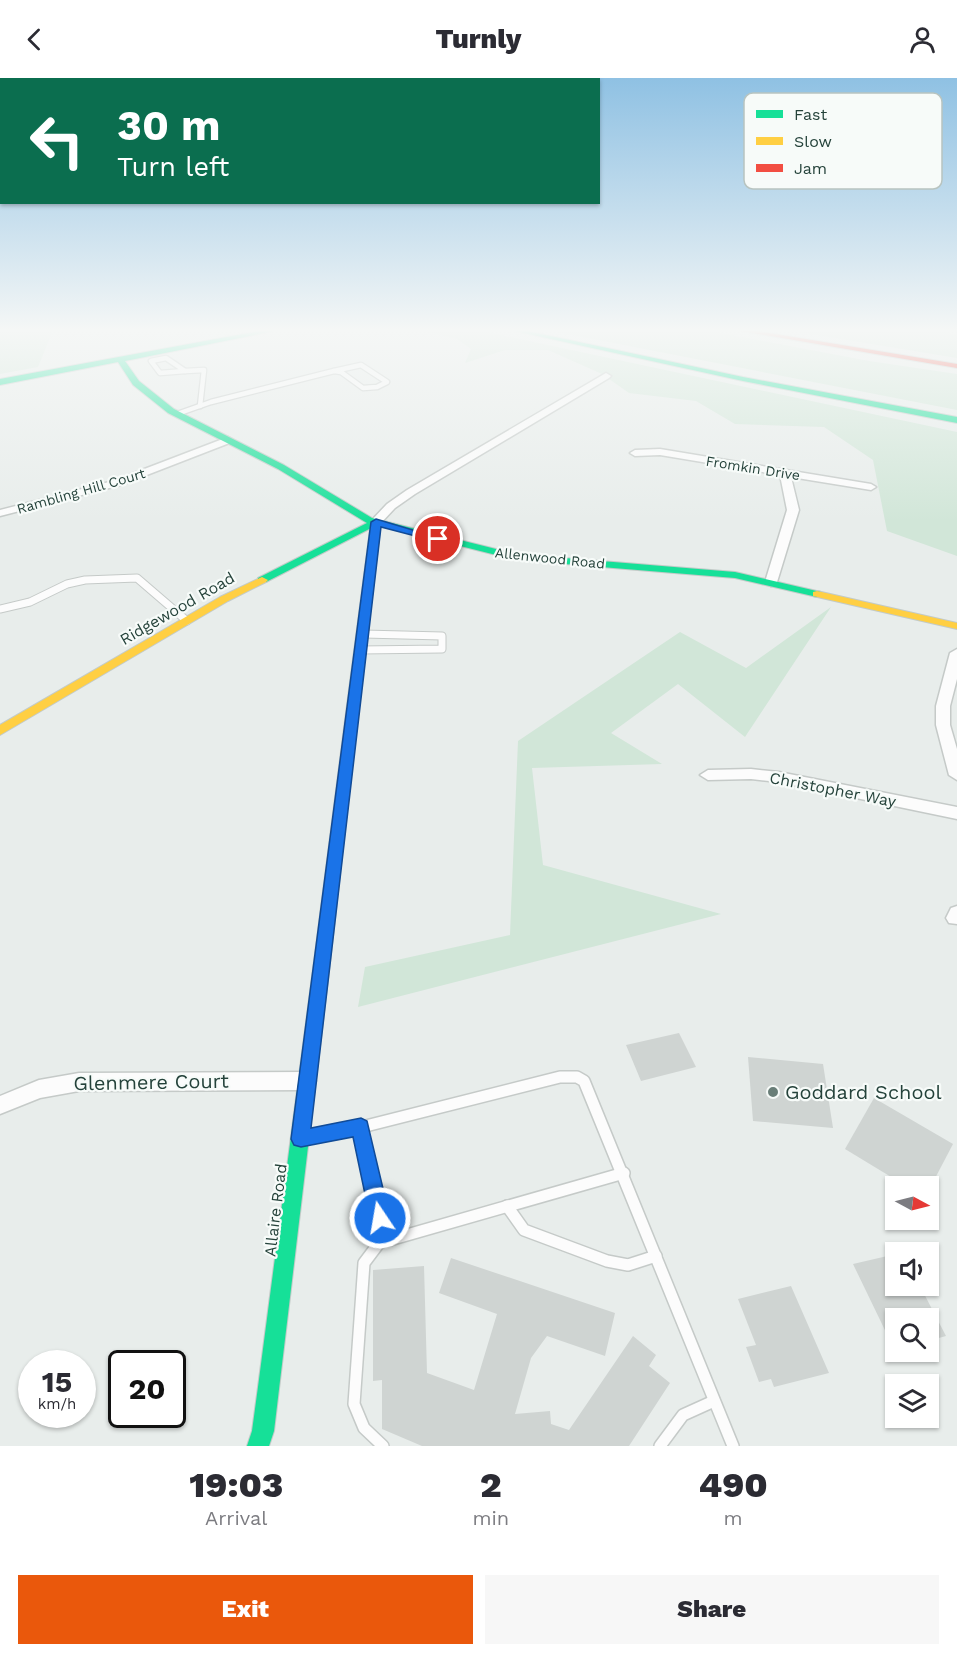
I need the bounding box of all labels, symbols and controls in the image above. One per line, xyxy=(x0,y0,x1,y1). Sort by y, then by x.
icon: back xyxy=(18,23,51,56)
text: Turnly xyxy=(435,23,522,55)
icon: person xyxy=(906,23,939,56)
legend xyxy=(744,93,942,189)
text: 30 m xyxy=(117,101,221,150)
icon: left xyxy=(18,102,96,180)
text: Fast xyxy=(794,105,827,124)
text: Slow xyxy=(794,132,832,151)
text: Turn left xyxy=(117,151,229,183)
text: Jam xyxy=(794,159,827,178)
street label: Fromkin Drive xyxy=(705,453,801,483)
street label: Rambling Hill Court xyxy=(15,465,147,517)
pin xyxy=(412,513,463,564)
icon: arrive xyxy=(421,522,454,555)
street label: Allenwood Road xyxy=(494,544,606,572)
street label: Ridgewood Road xyxy=(117,568,238,649)
street label: Christopher Way xyxy=(768,768,898,811)
street label: Glenmere Court xyxy=(73,1069,229,1095)
place label: Goddard School xyxy=(785,1080,942,1104)
marker: Goddard School xyxy=(766,1085,780,1099)
street label: Allaire Road xyxy=(260,1162,291,1258)
north arrow xyxy=(885,1176,939,1230)
map controls xyxy=(885,1176,939,1428)
position arrow xyxy=(348,1186,412,1250)
button: sound xyxy=(885,1242,939,1296)
button: search xyxy=(885,1308,939,1362)
speed limit sign: 20 xyxy=(108,1350,186,1428)
text: 15 xyxy=(42,1364,72,1399)
button: layers xyxy=(885,1374,939,1428)
text: km/h xyxy=(38,1395,76,1413)
text: 19:03 xyxy=(189,1464,283,1506)
text: 2 xyxy=(480,1464,502,1506)
text: 490 xyxy=(698,1464,768,1506)
text: Arrival xyxy=(205,1506,267,1530)
text: min xyxy=(472,1506,509,1530)
text: m xyxy=(724,1506,743,1530)
button: Exit xyxy=(18,1575,473,1644)
button: Share xyxy=(485,1575,939,1644)

